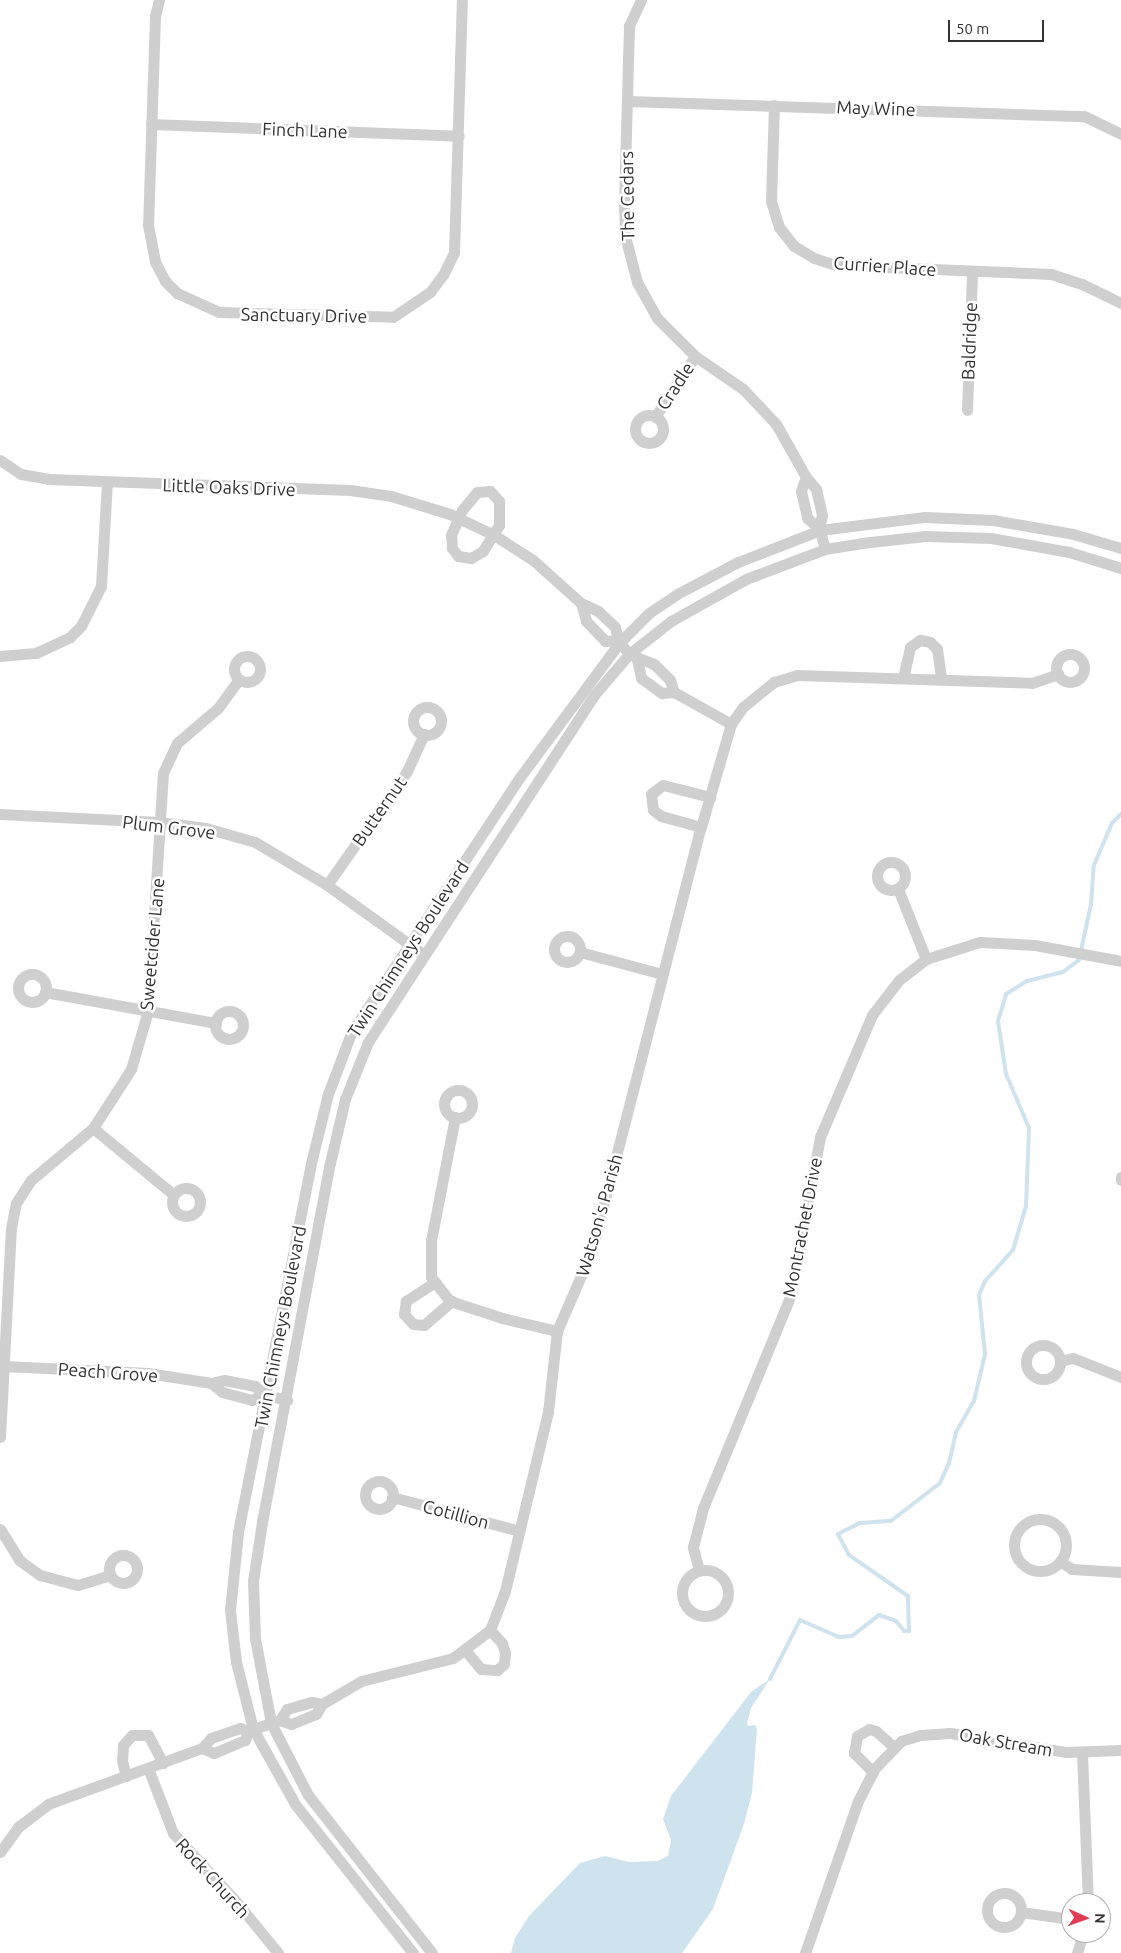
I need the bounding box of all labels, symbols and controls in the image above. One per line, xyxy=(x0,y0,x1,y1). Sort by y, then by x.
scale bar xyxy=(951,10,1047,42)
text: 50 m xyxy=(956,20,989,37)
street label: May Wine xyxy=(836,96,916,120)
street label: Finch Lane xyxy=(262,118,348,142)
street label: The Cedars xyxy=(615,151,639,241)
street label: Currier Place xyxy=(833,252,937,280)
street label: Baldridge xyxy=(957,302,981,380)
street label: Sanctuary Drive xyxy=(241,303,367,327)
street label: Cradle xyxy=(652,358,698,414)
street label: Little Oaks Drive xyxy=(162,474,296,500)
street label: Butternut xyxy=(347,772,411,850)
street label: Plum Grove xyxy=(121,811,217,843)
street label: Twin Chimneys Boulevard xyxy=(343,857,473,1041)
street label: Sweetcider Lane xyxy=(135,877,169,1011)
street label: Watson's Parish xyxy=(571,1151,627,1279)
street label: Montrachet Drive xyxy=(778,1155,826,1299)
street label: Twin Chimneys Boulevard xyxy=(250,1224,310,1430)
street label: Peach Grove xyxy=(57,1358,159,1386)
street label: Cotillion xyxy=(421,1495,491,1533)
street label: Oak Stream xyxy=(958,1723,1054,1761)
street label: Rock Church xyxy=(171,1833,255,1923)
north arrow xyxy=(1061,1893,1111,1943)
text: N xyxy=(1092,1913,1108,1924)

